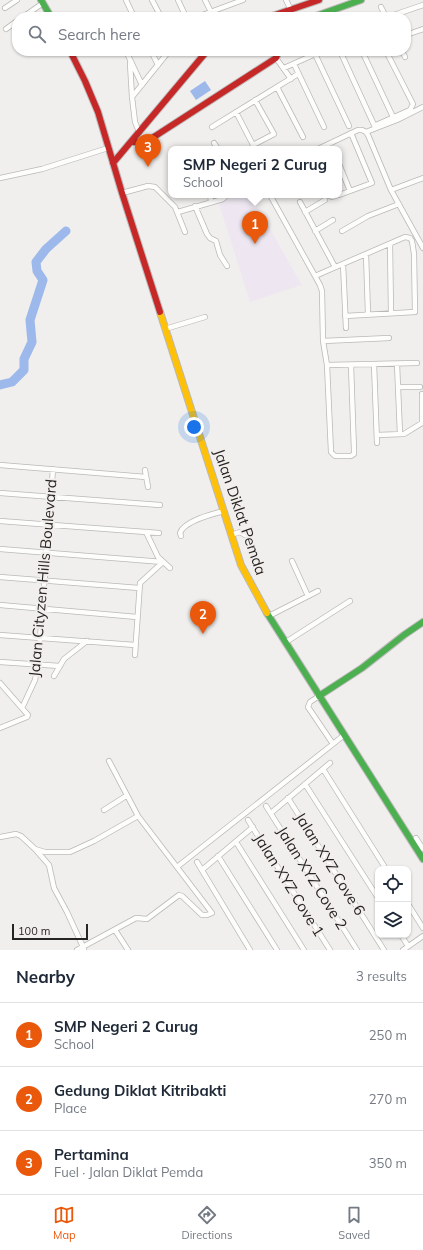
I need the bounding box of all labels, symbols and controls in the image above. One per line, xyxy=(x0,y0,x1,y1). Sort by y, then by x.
search box xyxy=(12,12,411,56)
icon: search xyxy=(26,23,48,45)
text: Search here xyxy=(58,25,140,44)
pin: 3 xyxy=(135,134,161,167)
popup xyxy=(168,146,342,198)
text: SMP Negeri 2 Curug xyxy=(183,155,327,174)
text: School xyxy=(183,174,223,190)
pin: 1 xyxy=(242,211,268,244)
your location xyxy=(184,417,204,437)
street label: Jalan Diklat Pemda xyxy=(210,446,271,577)
street label: Jalan Cityzen Hills Boulevard xyxy=(24,478,61,678)
pin: 2 xyxy=(190,601,216,634)
street label: Jalan XYZ Cove 6 xyxy=(291,809,370,919)
street label: Jalan XYZ Cove 2 xyxy=(273,823,352,933)
street label: Jalan XYZ Cove 1 xyxy=(250,830,329,940)
map controls xyxy=(375,866,411,938)
button: locate xyxy=(375,866,411,902)
button: layers xyxy=(375,902,411,938)
scale bar xyxy=(12,922,88,941)
text: 100 m xyxy=(18,924,50,938)
text: Nearby xyxy=(16,966,75,987)
text: 3 results xyxy=(356,968,407,984)
text: SMP Negeri 2 Curug xyxy=(54,1017,198,1036)
text: 1 xyxy=(25,1027,33,1043)
text: 250 m xyxy=(369,1027,407,1043)
text: School xyxy=(54,1036,94,1052)
text: Gedung Diklat Kitribakti xyxy=(54,1081,226,1100)
text: 2 xyxy=(25,1091,33,1107)
text: 270 m xyxy=(369,1091,407,1107)
text: Place xyxy=(54,1100,87,1116)
text: Pertamina xyxy=(54,1145,129,1164)
text: 3 xyxy=(25,1155,33,1171)
text: 350 m xyxy=(369,1155,407,1171)
text: Fuel · Jalan Diklat Pemda xyxy=(54,1164,203,1180)
tab: Map xyxy=(53,1204,76,1242)
tab: Directions xyxy=(182,1204,232,1242)
tab: Saved xyxy=(338,1204,370,1242)

